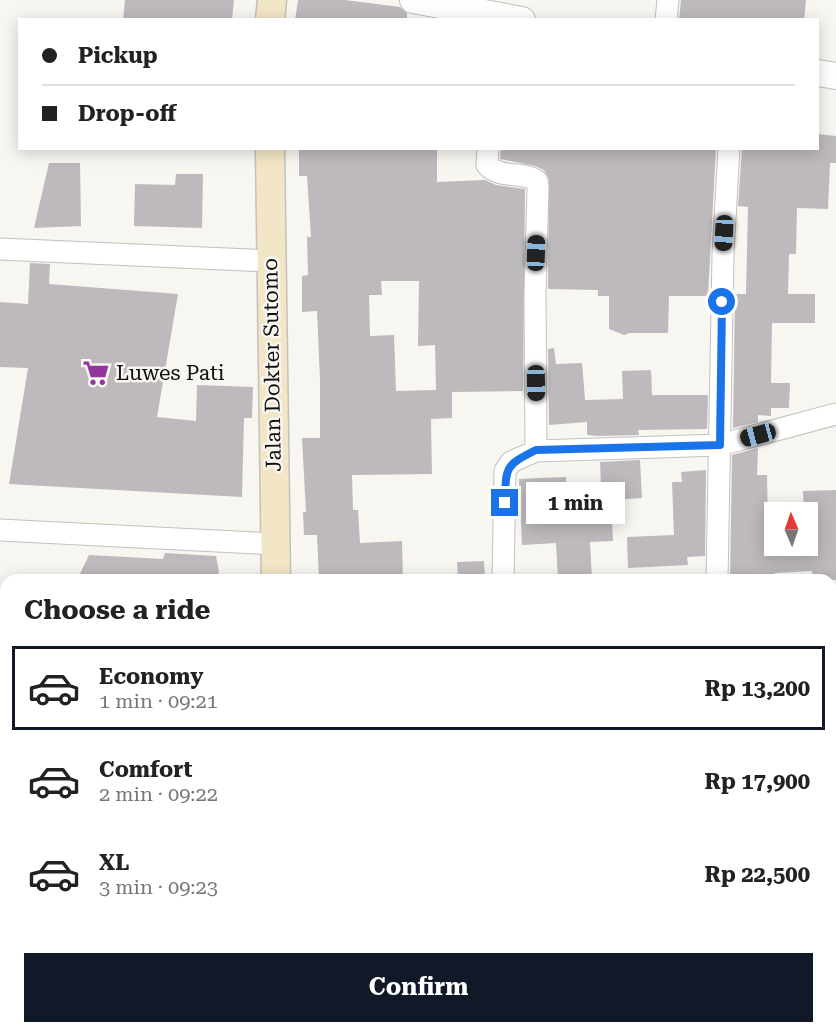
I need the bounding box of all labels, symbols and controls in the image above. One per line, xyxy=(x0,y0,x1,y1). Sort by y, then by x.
text: Pickup xyxy=(78,43,158,68)
text: Drop-off xyxy=(78,101,176,126)
car xyxy=(714,215,734,251)
car xyxy=(526,235,546,271)
street label: Jalan Dokter Sutomo xyxy=(258,258,286,472)
route start xyxy=(708,288,735,315)
supermarket icon: Luwes Pati xyxy=(81,358,111,388)
place label: Luwes Pati xyxy=(116,361,225,385)
car xyxy=(527,365,545,401)
car xyxy=(738,422,778,448)
callout: 1 min xyxy=(526,482,625,524)
route end xyxy=(491,489,518,516)
text: 1 min xyxy=(548,491,603,515)
north arrow xyxy=(764,502,818,556)
map controls xyxy=(764,502,818,556)
text: Choose a ride xyxy=(24,594,210,626)
icon: car xyxy=(27,661,81,715)
text: Economy xyxy=(99,664,203,689)
text: Rp 13,200 xyxy=(705,676,810,701)
text: 1 min · 09:21 xyxy=(99,689,218,713)
icon: car xyxy=(27,754,81,808)
text: Comfort xyxy=(99,757,192,782)
text: Rp 17,900 xyxy=(705,769,810,794)
text: 2 min · 09:22 xyxy=(99,782,218,806)
icon: car xyxy=(27,847,81,901)
text: XL xyxy=(99,850,129,875)
text: Rp 22,500 xyxy=(705,862,810,887)
text: 3 min · 09:23 xyxy=(99,875,218,899)
button: Confirm xyxy=(24,953,813,1022)

